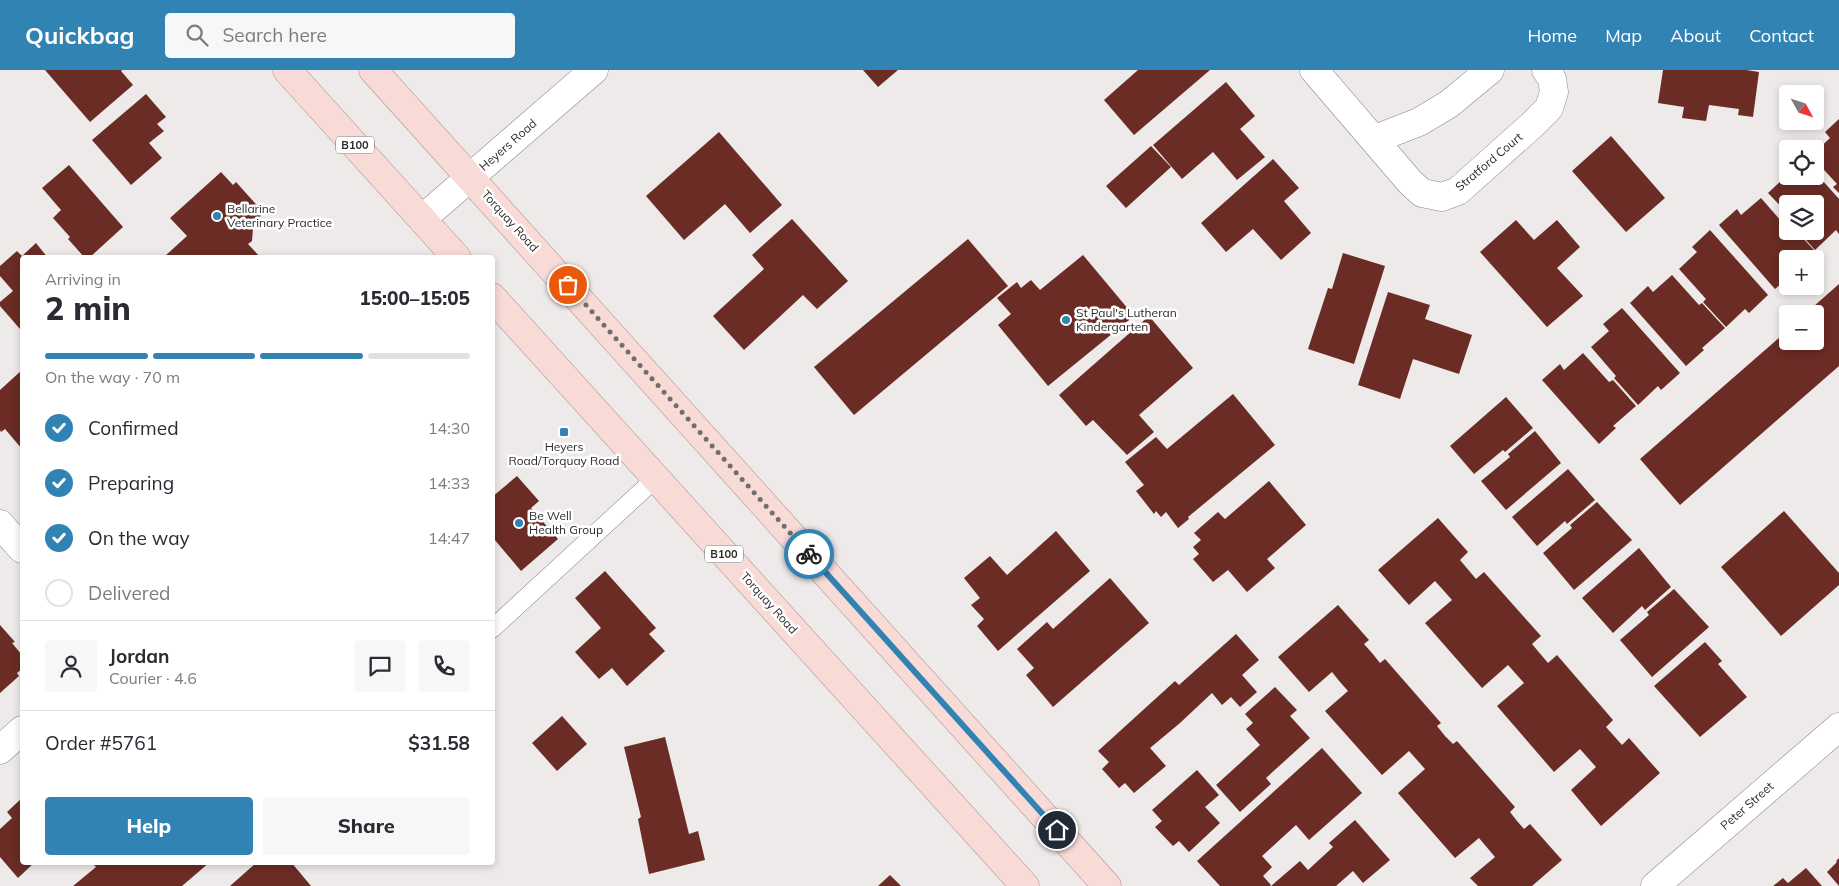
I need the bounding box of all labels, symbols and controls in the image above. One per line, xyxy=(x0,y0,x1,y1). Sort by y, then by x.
search box xyxy=(165,13,515,58)
text: Quickbag xyxy=(25,20,135,50)
icon: search xyxy=(183,21,211,49)
text: Search here xyxy=(223,23,327,47)
text: Home xyxy=(1527,24,1577,47)
text: Map xyxy=(1605,24,1642,47)
text: About xyxy=(1670,24,1721,47)
text: Contact xyxy=(1749,24,1814,47)
north arrow xyxy=(1779,85,1824,130)
map controls xyxy=(1779,85,1824,350)
street label: Heyers Road xyxy=(476,116,539,174)
street label: Stratford Court xyxy=(1452,129,1525,194)
road number: B100 xyxy=(336,136,374,154)
button: locate xyxy=(1779,140,1824,185)
street label: Torquay Road xyxy=(479,187,542,255)
button: layers xyxy=(1779,195,1824,240)
place label: Bellarine Veterinary Practice xyxy=(227,201,332,230)
marker: Bellarine Veterinary Practice xyxy=(211,210,223,222)
button: + xyxy=(1779,250,1824,295)
pin xyxy=(547,264,589,306)
text: Arriving in xyxy=(45,269,121,289)
icon: bag xyxy=(554,271,582,299)
text: 15:00–15:05 xyxy=(359,286,470,310)
text: 2 min xyxy=(45,288,131,328)
place label: St Paul's Lutheran Kindergarten xyxy=(1076,305,1177,334)
button: − xyxy=(1779,305,1824,350)
marker: St Paul's Lutheran Kindergarten xyxy=(1060,314,1072,326)
text: On the way · 70 m xyxy=(45,367,180,387)
icon: check xyxy=(45,414,73,442)
text: Confirmed xyxy=(88,416,179,440)
text: 14:30 xyxy=(428,418,470,438)
marker: Heyers Road/Torquay Road xyxy=(558,426,570,438)
place label: Heyers Road/Torquay Road xyxy=(509,439,619,468)
icon: check xyxy=(45,469,73,497)
text: Preparing xyxy=(88,471,174,495)
text: 14:33 xyxy=(428,473,470,493)
place label: Be Well Health Group xyxy=(529,508,603,537)
marker: Be Well Health Group xyxy=(513,517,525,529)
icon: check xyxy=(45,524,73,552)
text: On the way xyxy=(88,526,190,550)
text: 14:47 xyxy=(428,528,470,548)
courier xyxy=(784,529,834,579)
icon: bike xyxy=(795,540,823,568)
road number: B100 xyxy=(705,546,743,562)
street label: Torquay Road xyxy=(738,569,801,637)
text: Delivered xyxy=(88,581,170,605)
button: person xyxy=(45,640,97,692)
button: chat xyxy=(354,640,406,692)
button: phone xyxy=(418,640,470,692)
text: Jordan xyxy=(109,644,169,668)
text: Courier · 4.6 xyxy=(109,668,197,688)
text: Order #5761 xyxy=(45,731,157,755)
text: $31.58 xyxy=(408,731,470,755)
street label: Peter Street xyxy=(1717,779,1776,833)
button: Help xyxy=(45,797,253,855)
button: Share xyxy=(263,797,470,855)
pin xyxy=(1036,809,1078,851)
icon: home xyxy=(1043,816,1071,844)

